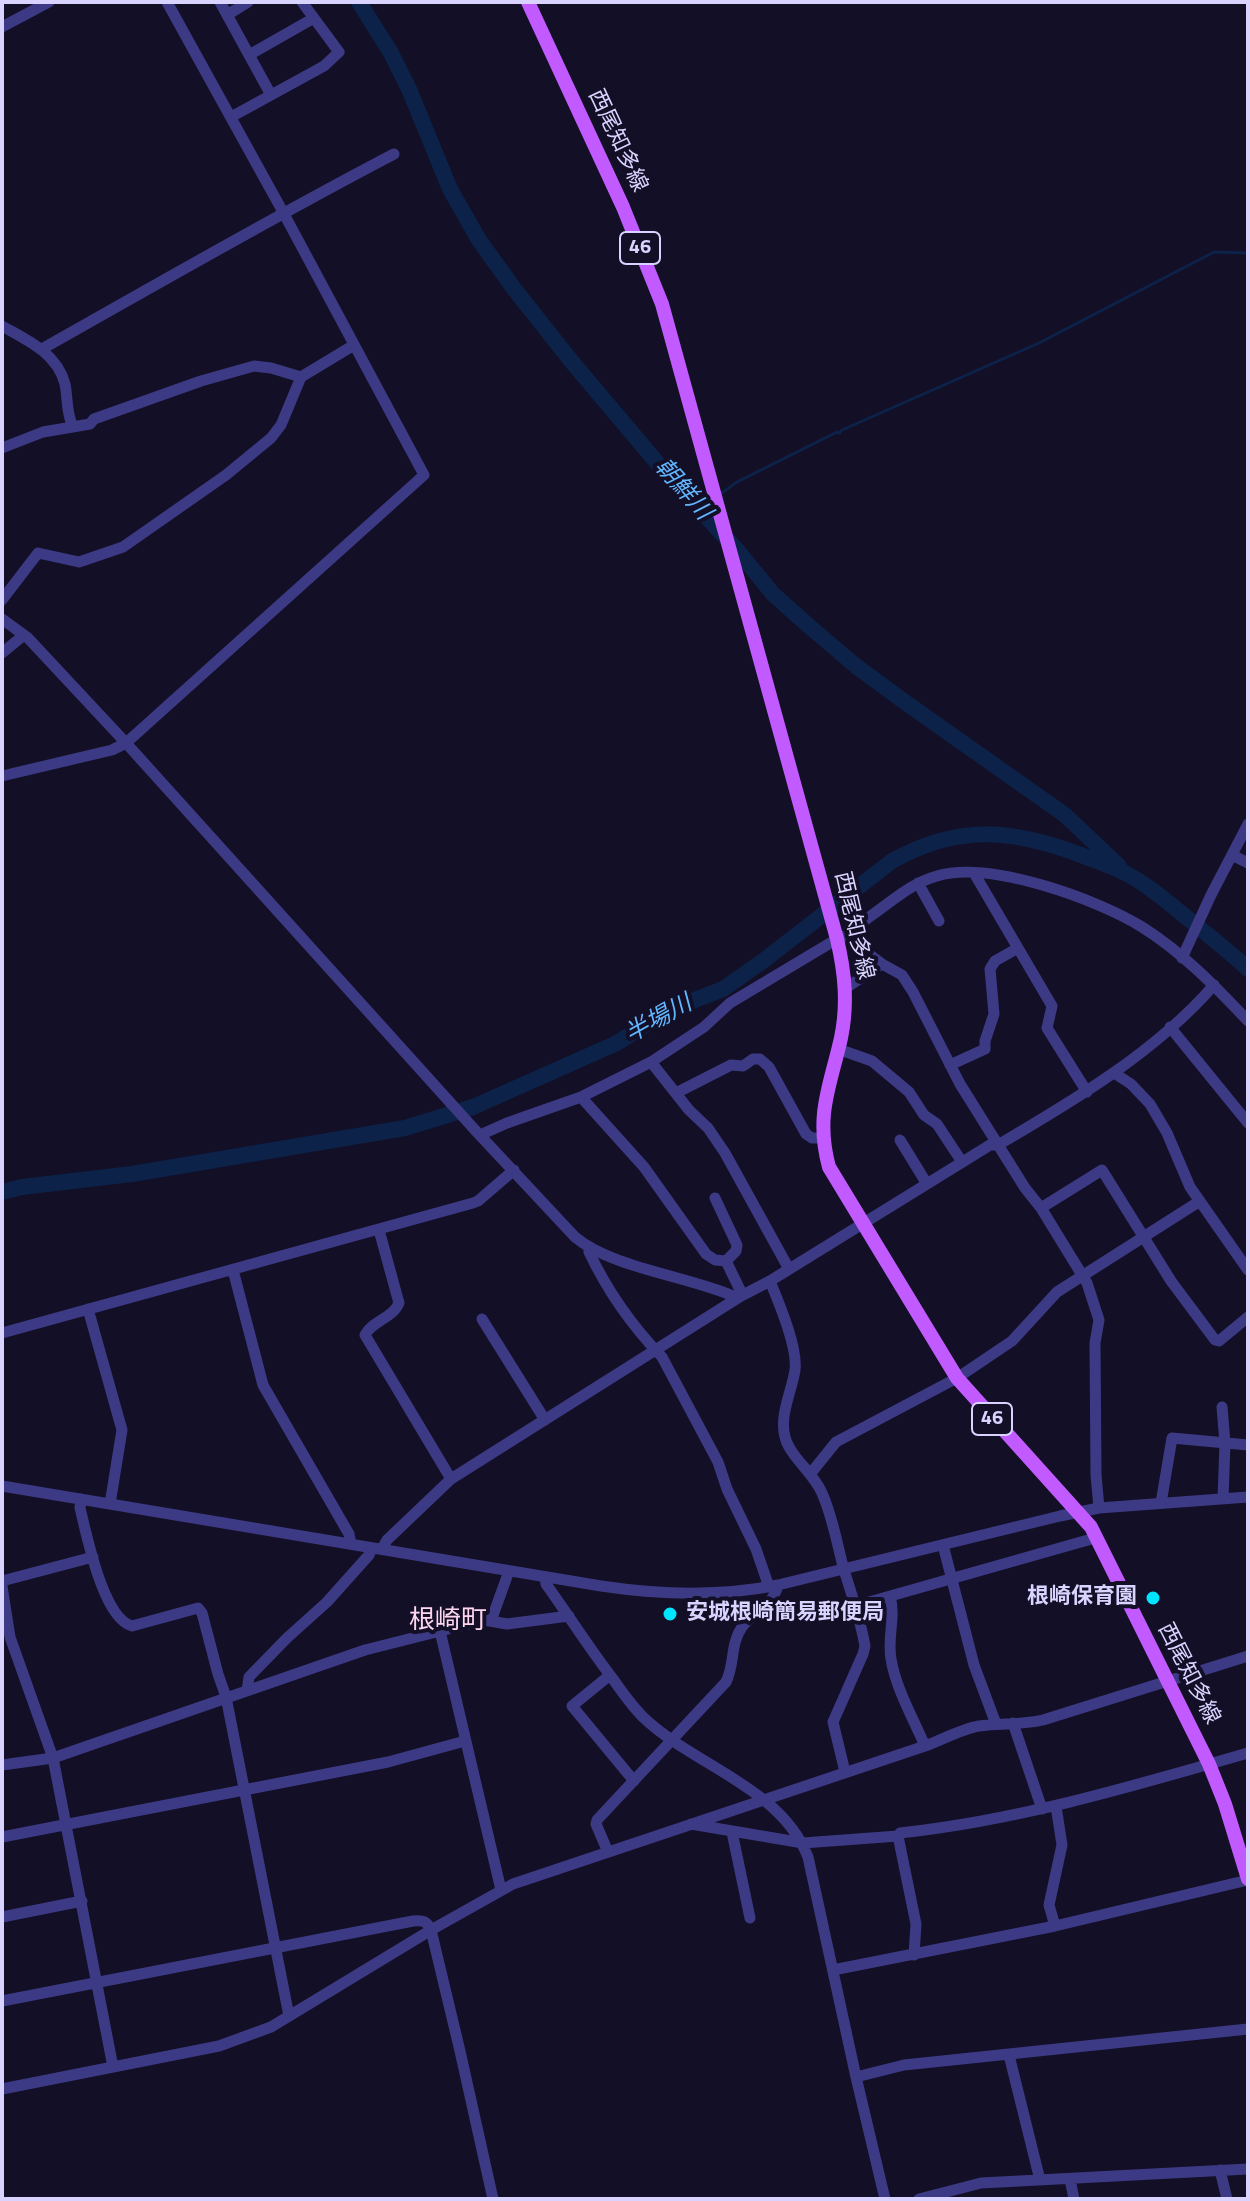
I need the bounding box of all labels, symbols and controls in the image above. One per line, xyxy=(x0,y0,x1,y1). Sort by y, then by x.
street label: 西尾知多線 xyxy=(582,86,652,196)
road number: 46 xyxy=(620,232,660,264)
water label: 朝鮮川 xyxy=(648,453,716,527)
street label: 西尾知多線 xyxy=(828,869,878,983)
water label: 半場川 xyxy=(621,990,697,1050)
road number: 46 xyxy=(972,1403,1012,1435)
place label: 根崎保育園 xyxy=(1027,1585,1137,1611)
marker: 根崎保育園 xyxy=(1144,1589,1162,1607)
place label: 安城根崎簡易郵便局 xyxy=(686,1601,884,1627)
marker: 安城根崎簡易郵便局 xyxy=(661,1605,679,1623)
district label: 根崎町 xyxy=(409,1606,487,1638)
street label: 西尾知多線 xyxy=(1151,1619,1225,1729)

